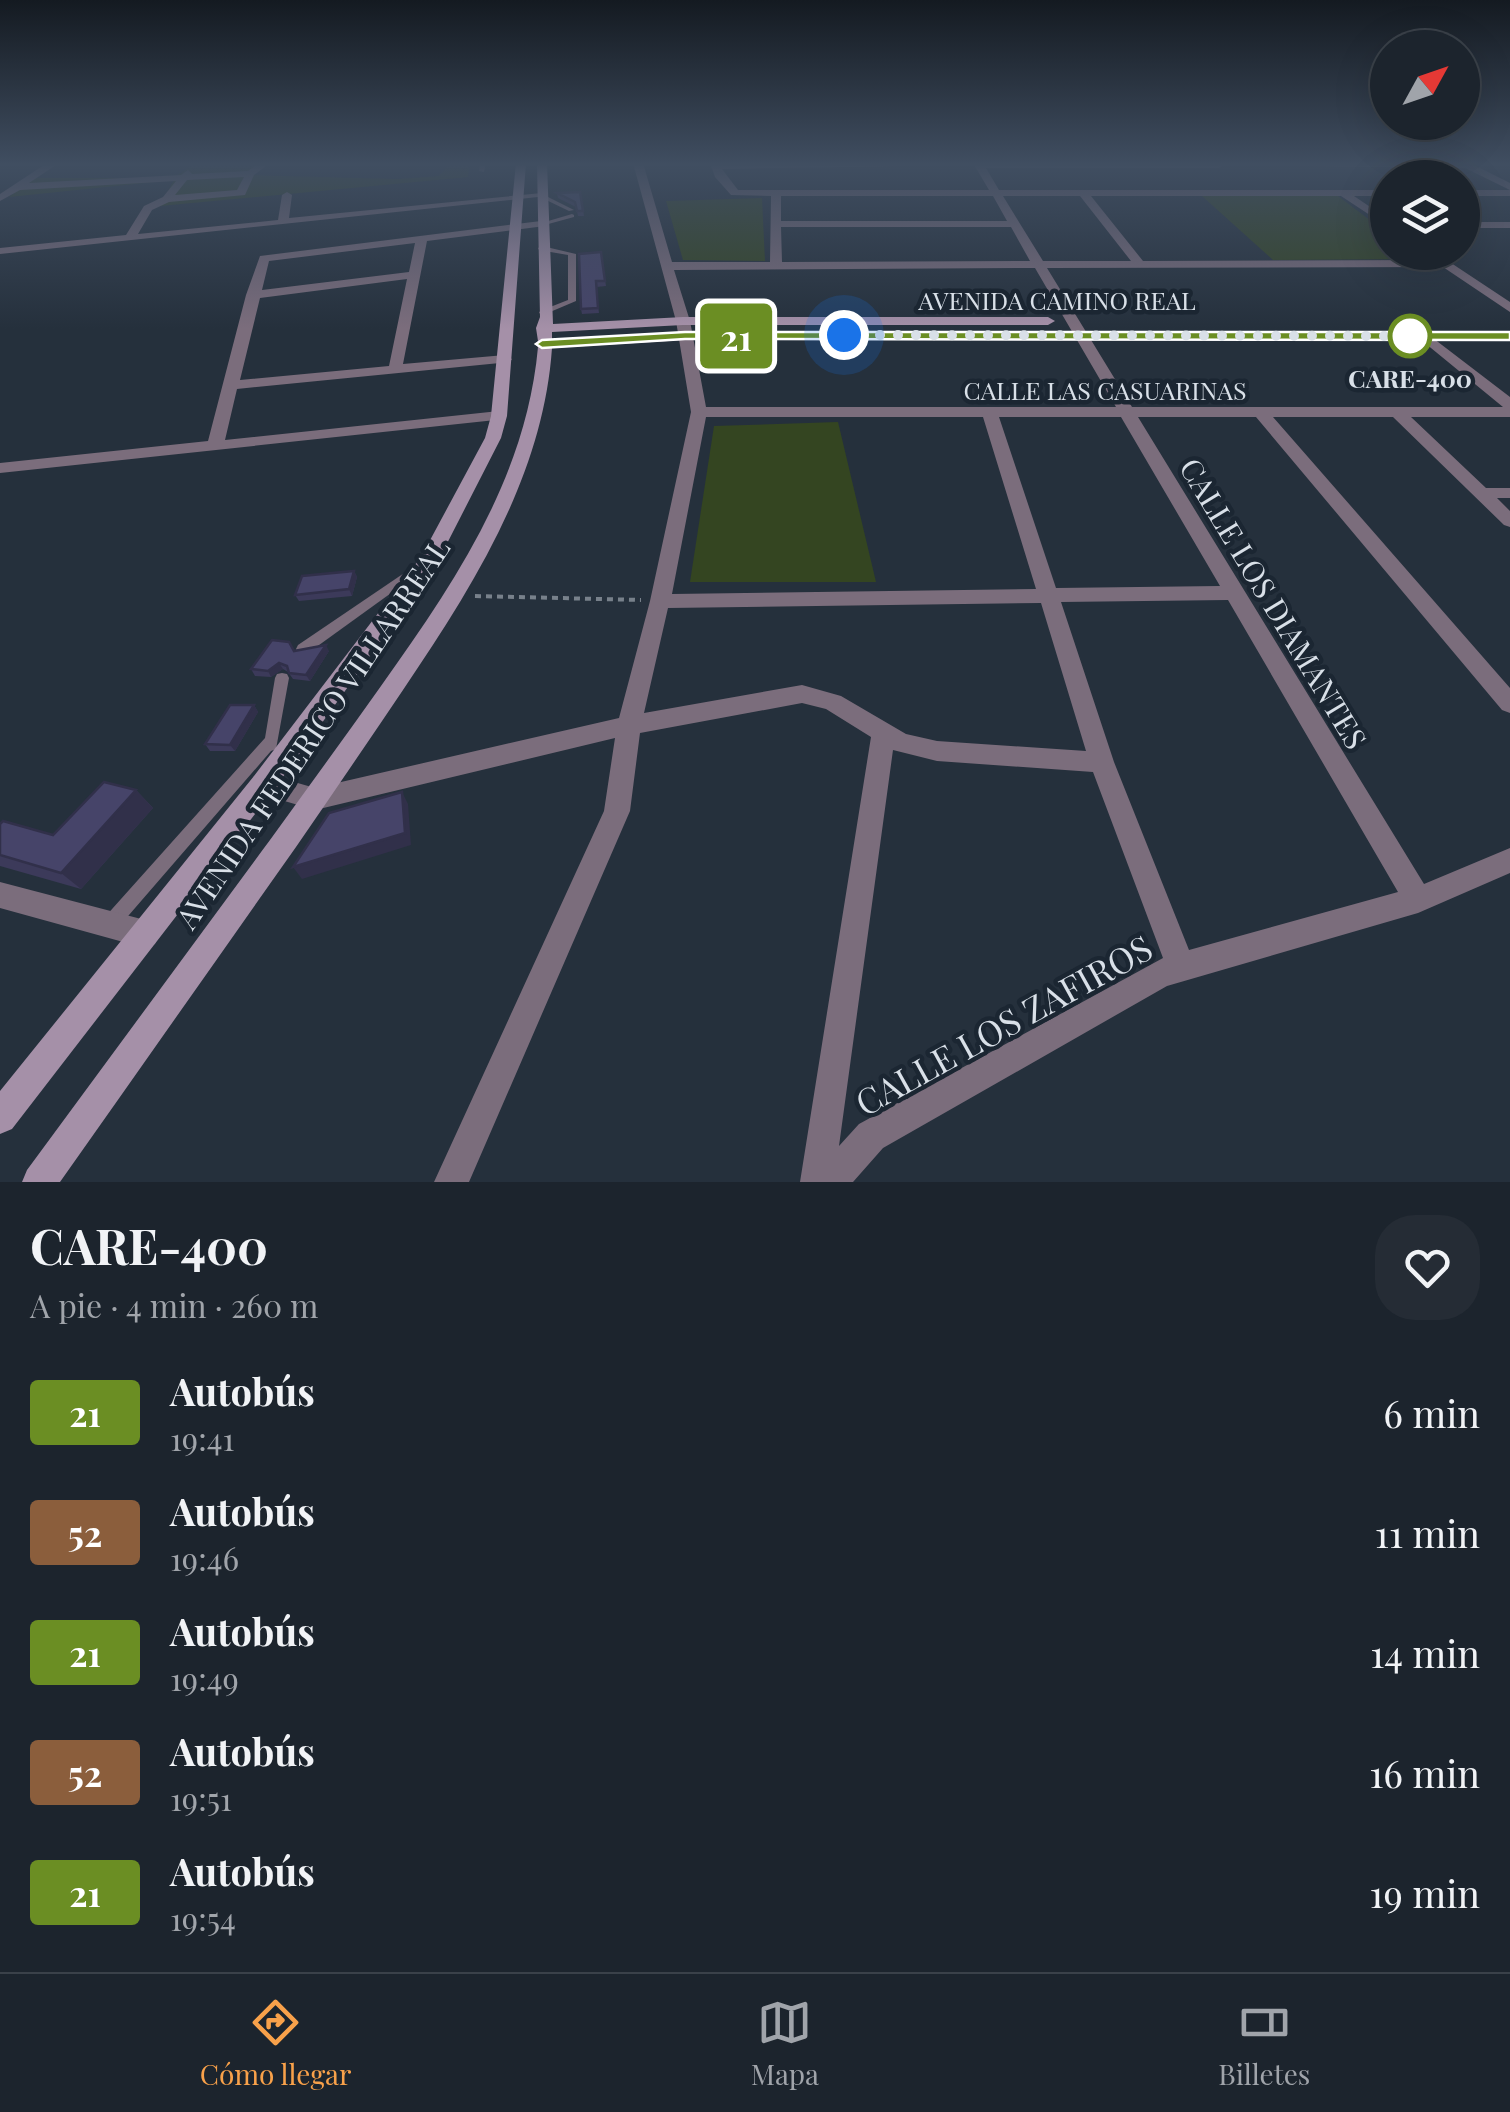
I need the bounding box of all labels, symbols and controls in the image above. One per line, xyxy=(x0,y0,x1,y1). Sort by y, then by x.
north arrow xyxy=(1370,30,1480,140)
map controls xyxy=(1370,30,1480,270)
button: layers xyxy=(1370,160,1480,270)
street label: AVENIDA CAMINO REAL xyxy=(917,283,1196,316)
line badge: 21 xyxy=(691,304,781,368)
your location xyxy=(819,310,869,360)
text: 21 xyxy=(720,313,752,360)
marker: CARE-400 xyxy=(1389,315,1431,357)
place label: CARE-400 xyxy=(1348,361,1472,394)
street label: CALLE LAS CASUARINAS xyxy=(964,373,1246,406)
street label: CALLE LOS DIAMANTES xyxy=(1171,450,1377,756)
street label: AVENIDA FEDERICO VILLARREAL xyxy=(165,530,458,937)
street label: CALLE LOS ZAFIROS xyxy=(846,923,1160,1125)
text: CARE-400 xyxy=(30,1213,268,1277)
button: heart xyxy=(1375,1215,1480,1320)
text: A pie · 4 min · 260 m xyxy=(30,1283,318,1326)
text: Autobús xyxy=(170,1365,315,1416)
text: 6 min xyxy=(1383,1387,1480,1438)
text: 21 xyxy=(69,1389,101,1436)
text: 19:41 xyxy=(170,1416,234,1459)
text: Autobús xyxy=(170,1485,315,1536)
text: 11 min xyxy=(1375,1507,1480,1558)
text: 52 xyxy=(68,1509,102,1556)
text: 19:46 xyxy=(170,1536,239,1579)
text: Autobús xyxy=(170,1605,315,1656)
text: 14 min xyxy=(1370,1627,1480,1678)
text: 21 xyxy=(69,1629,101,1676)
text: 19:49 xyxy=(170,1656,239,1699)
text: Autobús xyxy=(170,1725,315,1776)
text: 16 min xyxy=(1369,1747,1480,1798)
text: 52 xyxy=(68,1749,102,1796)
text: 19:51 xyxy=(170,1776,232,1819)
text: Autobús xyxy=(170,1845,315,1896)
text: 19 min xyxy=(1370,1867,1480,1918)
text: 21 xyxy=(69,1869,101,1916)
text: 19:54 xyxy=(170,1896,236,1939)
tab: Cómo llegar xyxy=(200,1995,351,2092)
tab: Mapa xyxy=(751,1995,819,2092)
tab: Billetes xyxy=(1218,1995,1310,2092)

